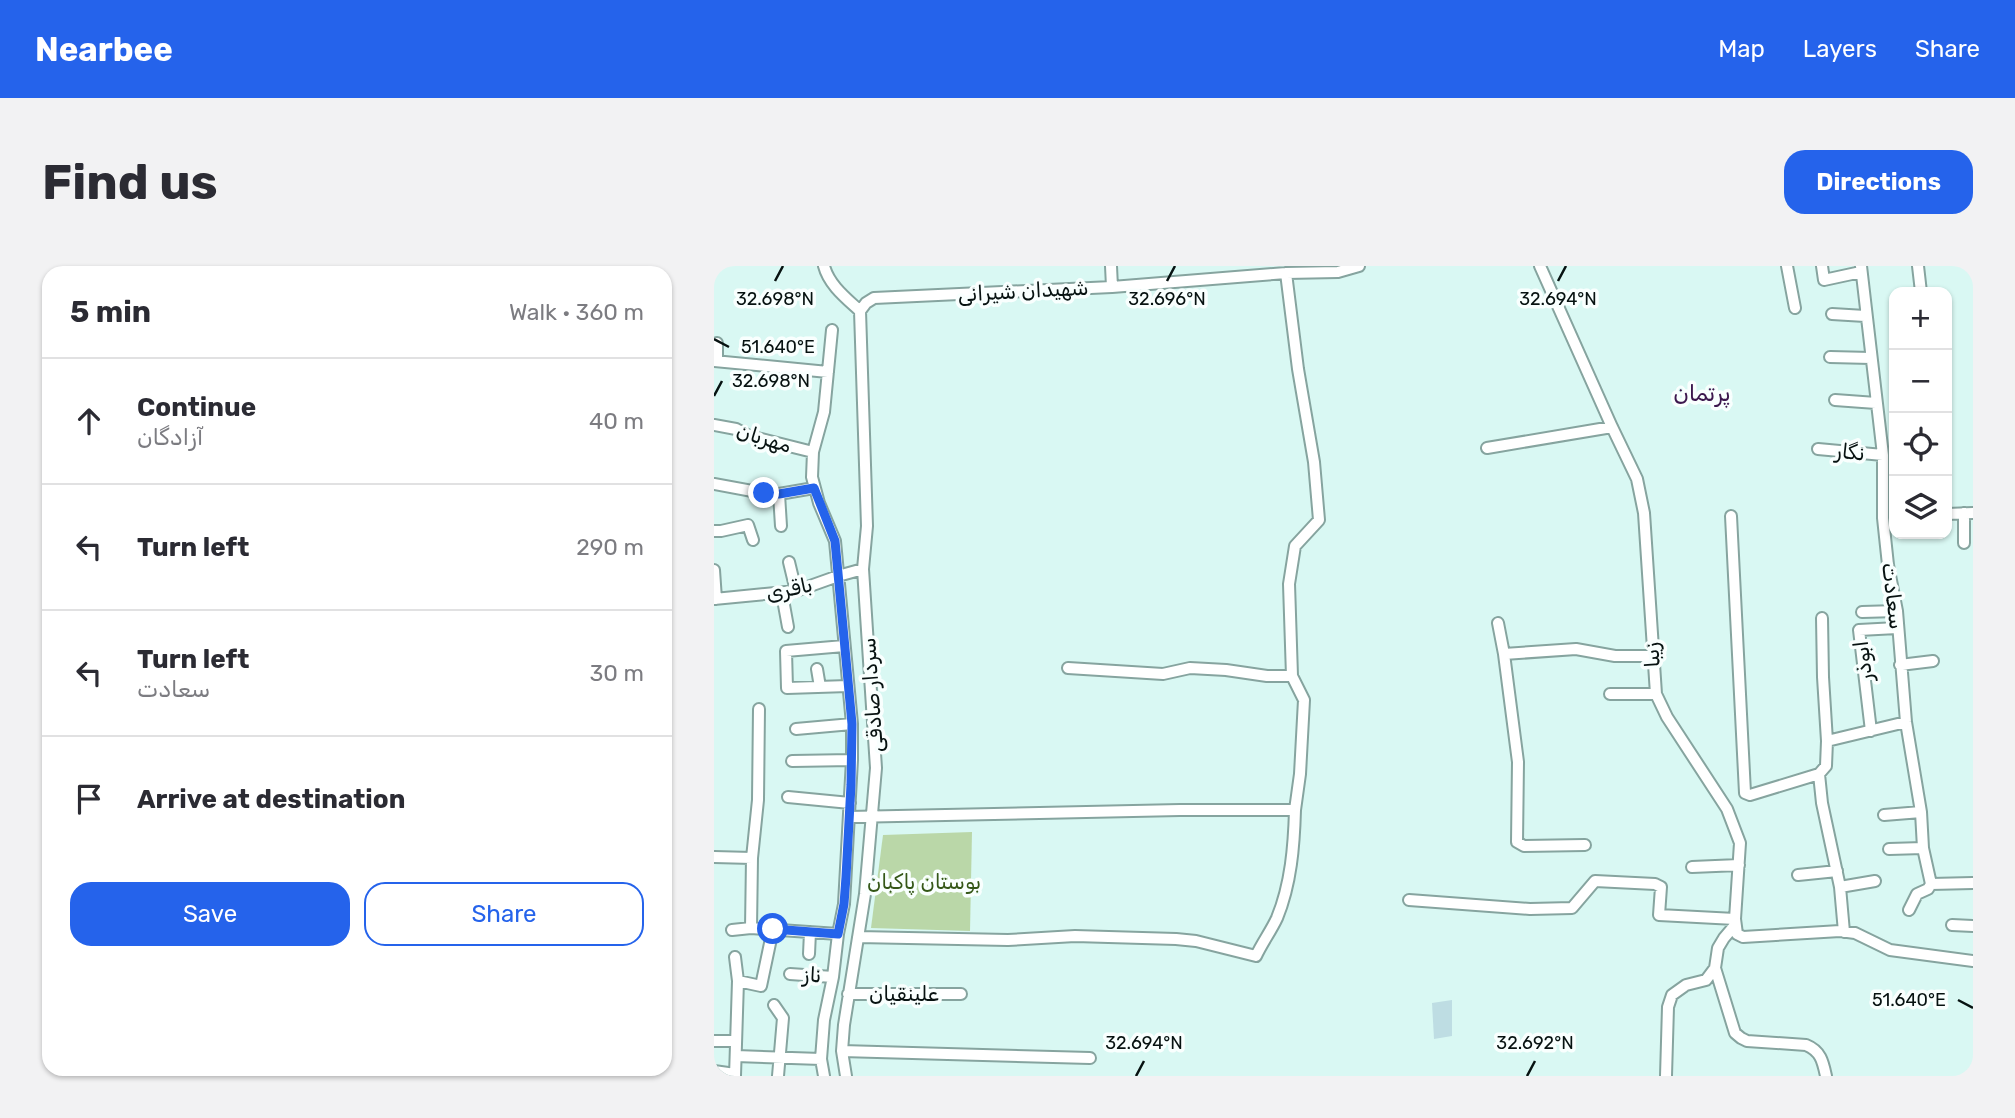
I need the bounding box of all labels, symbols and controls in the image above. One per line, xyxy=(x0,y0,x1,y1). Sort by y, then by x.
text: Nearbee xyxy=(35,30,173,69)
text: Map xyxy=(1718,35,1765,63)
text: Layers xyxy=(1803,35,1877,63)
text: Share xyxy=(1915,35,1980,63)
button: Directions xyxy=(1784,150,1973,214)
text: Find us xyxy=(42,153,218,211)
street label: شهیدان شیرانی xyxy=(957,275,1089,306)
map controls xyxy=(1889,287,1952,539)
button: + xyxy=(1889,287,1952,350)
text: 32.698°N xyxy=(736,288,814,310)
text: 32.696°N xyxy=(1128,288,1206,310)
text: 32.694°N xyxy=(1519,288,1597,310)
text: 5 min xyxy=(70,294,151,330)
text: Walk · 360 m xyxy=(509,298,644,326)
text: 51.640°E xyxy=(741,336,815,358)
button: − xyxy=(1889,350,1952,413)
text: 32.698°N xyxy=(732,370,810,392)
district label: پرتمان xyxy=(1673,379,1731,409)
text: Continue xyxy=(137,392,256,423)
icon: ahead xyxy=(70,402,108,440)
text: 40 m xyxy=(589,407,644,435)
button: locate xyxy=(1889,413,1952,476)
street label: مهربان xyxy=(734,417,795,458)
text: آزادگان xyxy=(137,423,203,451)
street label: نگار xyxy=(1832,437,1866,465)
button: layers xyxy=(1889,476,1952,539)
route end xyxy=(748,477,779,508)
icon: left xyxy=(70,528,108,566)
text: Turn left xyxy=(137,532,249,563)
text: 290 m xyxy=(576,533,644,561)
street label: سعادت xyxy=(1877,561,1910,631)
street label: باقری xyxy=(763,571,815,606)
street label: سردار صادقی xyxy=(855,637,888,753)
street label: ابوذر xyxy=(1848,639,1878,685)
street label: زیبا xyxy=(1638,642,1665,669)
text: Turn left xyxy=(137,644,249,675)
icon: left xyxy=(70,654,108,692)
text: 30 m xyxy=(589,659,644,687)
text: سعادت xyxy=(137,675,210,703)
icon: arrive xyxy=(70,780,108,818)
text: Arrive at destination xyxy=(137,784,405,815)
park label: بوستان پاکبان xyxy=(867,869,981,896)
button: Save xyxy=(70,882,350,946)
button: Share xyxy=(364,882,644,946)
route start xyxy=(757,913,788,944)
street label: ناز xyxy=(800,961,822,987)
street label: علینقیان xyxy=(869,981,939,1006)
text: 51.640°E xyxy=(1872,989,1946,1011)
text: 32.694°N xyxy=(1105,1032,1183,1054)
text: 32.692°N xyxy=(1496,1032,1574,1054)

